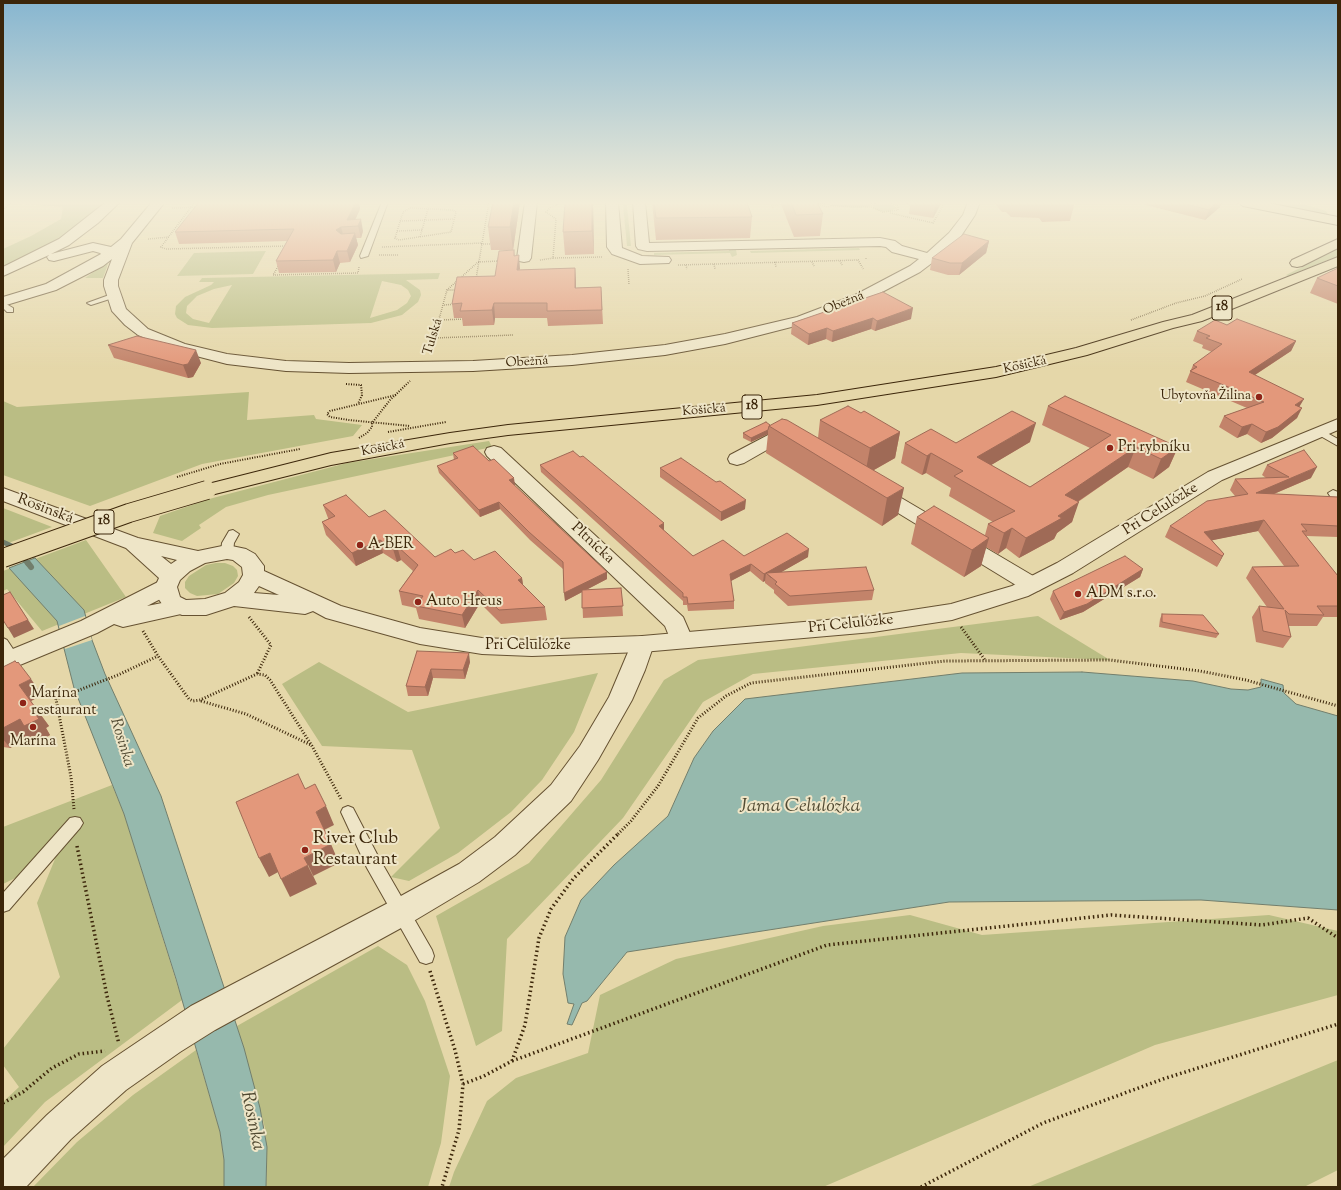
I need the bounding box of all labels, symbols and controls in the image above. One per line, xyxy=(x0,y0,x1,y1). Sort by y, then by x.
street label: Obežná xyxy=(821,289,867,319)
road number: 18 xyxy=(1212,296,1232,320)
street label: Tulská xyxy=(421,317,447,357)
street label: Obežná xyxy=(505,354,549,372)
street label: Košická xyxy=(1002,354,1048,378)
place label: Ubytovňa Žilina xyxy=(1161,389,1251,405)
marker: Ubytovňa Žilina xyxy=(1254,392,1264,402)
road number: 18 xyxy=(742,395,762,419)
street label: Košická xyxy=(682,401,726,421)
street label: Košická xyxy=(360,437,406,461)
place label: Pri rybníku xyxy=(1118,439,1190,457)
marker: Pri rybníku xyxy=(1105,443,1115,453)
street label: Pri Celulózke xyxy=(1120,480,1202,540)
street label: Rosinská xyxy=(14,491,76,529)
road number: 18 xyxy=(94,510,114,534)
street label: Pltnícka xyxy=(567,520,617,568)
place label: A-BER xyxy=(368,536,414,554)
marker: A-BER xyxy=(355,540,365,550)
place label: ADM s.r.o. xyxy=(1086,585,1157,603)
marker: ADM s.r.o. xyxy=(1073,589,1083,599)
place label: Auto Hreus xyxy=(426,593,502,611)
marker: Auto Hreus xyxy=(413,597,423,607)
street label: Pri Celulózke xyxy=(808,612,894,638)
street label: Pri Celulózke xyxy=(485,637,571,655)
place label: Marína restaurant xyxy=(31,685,96,720)
marker: Marína restaurant xyxy=(18,698,28,708)
water label: Rosinka xyxy=(104,716,138,770)
marker: Marína xyxy=(28,722,38,732)
place label: Marína xyxy=(10,733,56,751)
water label: Jama Celulózka xyxy=(740,797,860,819)
place label: River Club Restaurant xyxy=(313,829,398,872)
marker: River Club Restaurant xyxy=(300,845,310,855)
water label: Rosinka xyxy=(234,1089,268,1153)

